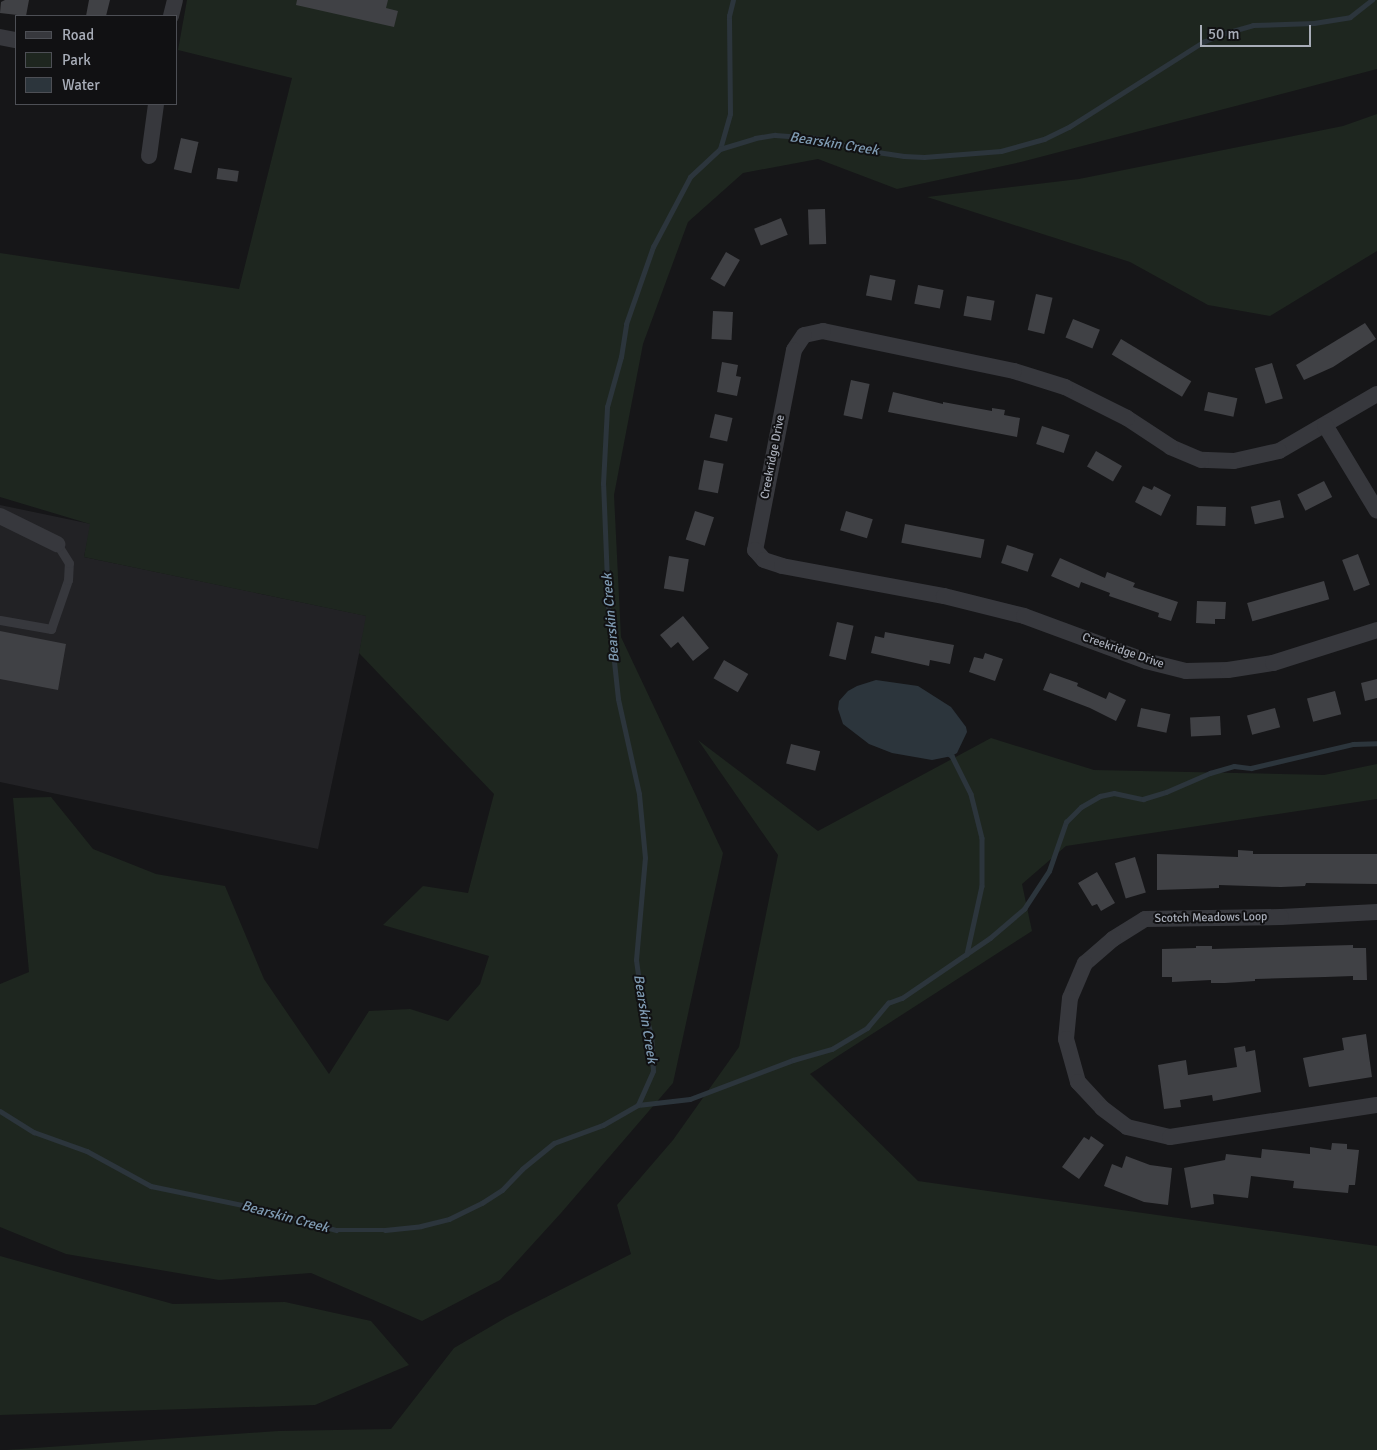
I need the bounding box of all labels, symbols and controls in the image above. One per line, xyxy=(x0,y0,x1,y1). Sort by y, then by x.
legend xyxy=(15,15,178,105)
scale bar xyxy=(1202,15,1313,47)
text: 50 m xyxy=(1208,25,1239,43)
text: Road xyxy=(62,26,94,44)
text: Park xyxy=(62,51,91,69)
text: Water xyxy=(62,76,100,94)
water label: Bearskin Creek xyxy=(788,129,880,159)
street label: Creekridge Drive xyxy=(758,414,788,500)
water label: Bearskin Creek xyxy=(599,573,623,663)
street label: Creekridge Drive xyxy=(1080,630,1166,672)
street label: Scotch Meadows Loop xyxy=(1154,910,1268,926)
water label: Bearskin Creek xyxy=(630,973,660,1065)
water label: Bearskin Creek xyxy=(240,1197,330,1237)

